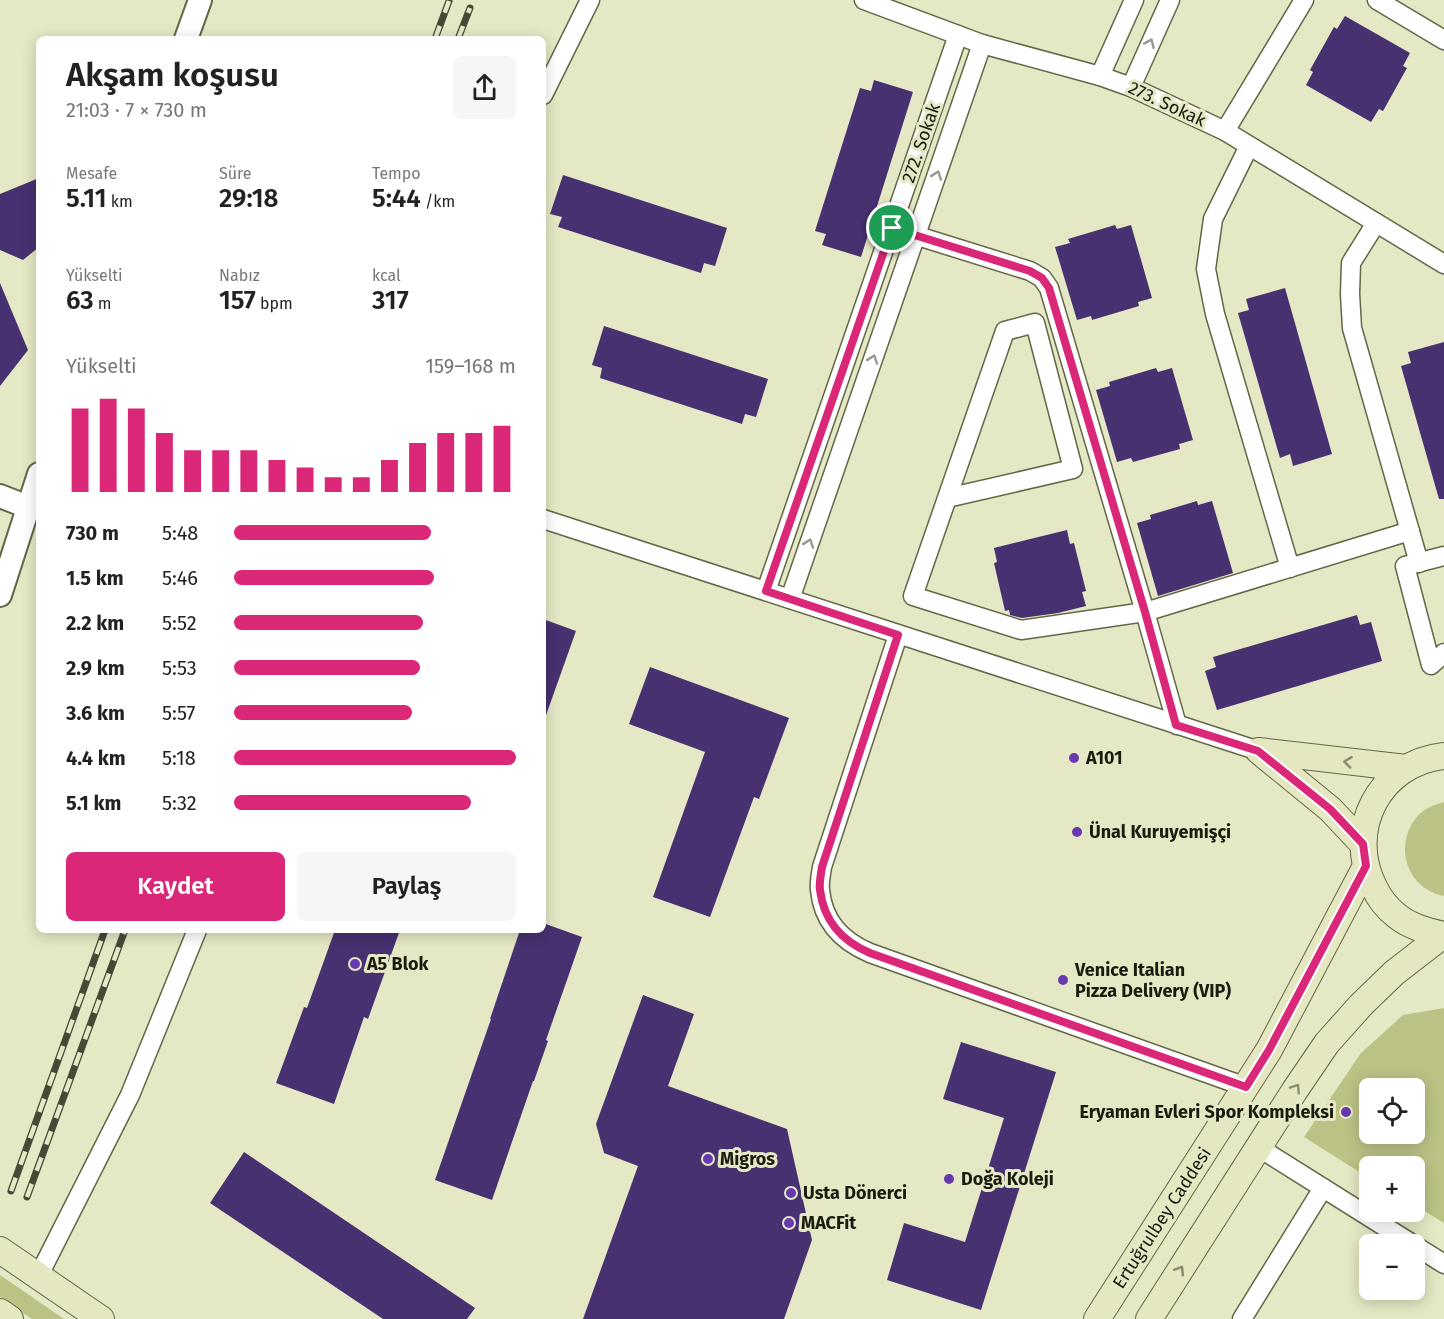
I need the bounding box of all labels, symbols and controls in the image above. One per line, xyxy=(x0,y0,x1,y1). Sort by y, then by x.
one-way arrow xyxy=(1143,39,1155,50)
text: Akşam koşusu xyxy=(66,55,279,95)
button: share xyxy=(453,56,516,119)
street label: 273. Sokak xyxy=(1125,77,1210,132)
text: 21:03 · 7 × 730 m xyxy=(66,98,207,122)
street label: 272. Sokak xyxy=(897,100,945,186)
text: Mesafe xyxy=(66,164,117,183)
text: Süre xyxy=(219,164,251,183)
text: Tempo xyxy=(372,164,421,183)
one-way arrow xyxy=(930,170,942,181)
text: 5.11 xyxy=(66,183,107,214)
text: 29:18 xyxy=(219,183,279,214)
text: 5:44 xyxy=(372,183,421,214)
text: km xyxy=(107,192,133,211)
text: /km xyxy=(421,192,455,211)
pin xyxy=(866,202,917,253)
icon: arrive xyxy=(875,211,908,244)
text: Yükselti xyxy=(66,266,123,285)
text: Nabız xyxy=(219,266,260,285)
text: kcal xyxy=(372,266,401,285)
text: 63 xyxy=(66,285,94,316)
text: 157 xyxy=(219,285,256,316)
text: 317 xyxy=(372,285,409,316)
text: m xyxy=(94,294,112,313)
text: bpm xyxy=(256,294,293,313)
text: Yükselti xyxy=(66,354,137,378)
text: 159–168 m xyxy=(425,354,516,378)
one-way arrow xyxy=(866,354,879,365)
text: 730 m xyxy=(66,521,119,545)
text: 5:48 xyxy=(162,521,198,545)
one-way arrow xyxy=(802,538,815,549)
text: 1.5 km xyxy=(66,566,124,590)
text: 5:46 xyxy=(162,566,198,590)
text: 2.2 km xyxy=(66,611,124,635)
text: 5:52 xyxy=(162,611,197,635)
text: 2.9 km xyxy=(66,656,125,680)
text: 5:53 xyxy=(162,656,197,680)
text: 3.6 km xyxy=(66,701,125,725)
text: 5:57 xyxy=(162,701,195,725)
text: 4.4 km xyxy=(66,746,126,770)
text: 5:18 xyxy=(162,746,196,770)
place label: A101 xyxy=(1085,747,1123,769)
marker: A101 xyxy=(1067,751,1081,765)
one-way arrow xyxy=(1343,756,1352,768)
text: 5.1 km xyxy=(66,791,121,815)
text: 5:32 xyxy=(162,791,197,815)
place label: Ünal Kuruyemişçi xyxy=(1089,821,1231,843)
marker: Ünal Kuruyemişçi xyxy=(1070,825,1084,839)
button: Kaydet xyxy=(66,852,285,921)
button: Paylaş xyxy=(297,852,516,921)
place label: A5 Blok xyxy=(366,953,429,975)
marker: A5 Blok xyxy=(348,957,362,971)
place label: Venice Italian Pizza Delivery (VIP) xyxy=(1074,959,1231,1002)
marker: Venice Italian Pizza Delivery (VIP) xyxy=(1056,973,1070,987)
map controls xyxy=(1359,1078,1425,1300)
button: locate xyxy=(1359,1078,1425,1144)
one-way arrow xyxy=(1289,1083,1300,1094)
place label: Eryaman Evleri Spor Kompleksi xyxy=(1079,1101,1334,1123)
marker: Eryaman Evleri Spor Kompleksi xyxy=(1339,1105,1353,1119)
street label: Ertuğrulbey Caddesi xyxy=(1108,1143,1216,1293)
place label: Migros xyxy=(720,1148,775,1170)
marker: Migros xyxy=(701,1152,715,1166)
button: + xyxy=(1359,1156,1425,1222)
place label: Doğa Koleji xyxy=(961,1168,1054,1190)
marker: Doğa Koleji xyxy=(942,1172,956,1186)
place label: Usta Dönerci xyxy=(803,1182,907,1204)
marker: Usta Dönerci xyxy=(784,1186,798,1200)
place label: MACFit xyxy=(801,1212,857,1234)
marker: MACFit xyxy=(782,1216,796,1230)
button: − xyxy=(1359,1234,1425,1300)
one-way arrow xyxy=(1173,1265,1184,1276)

